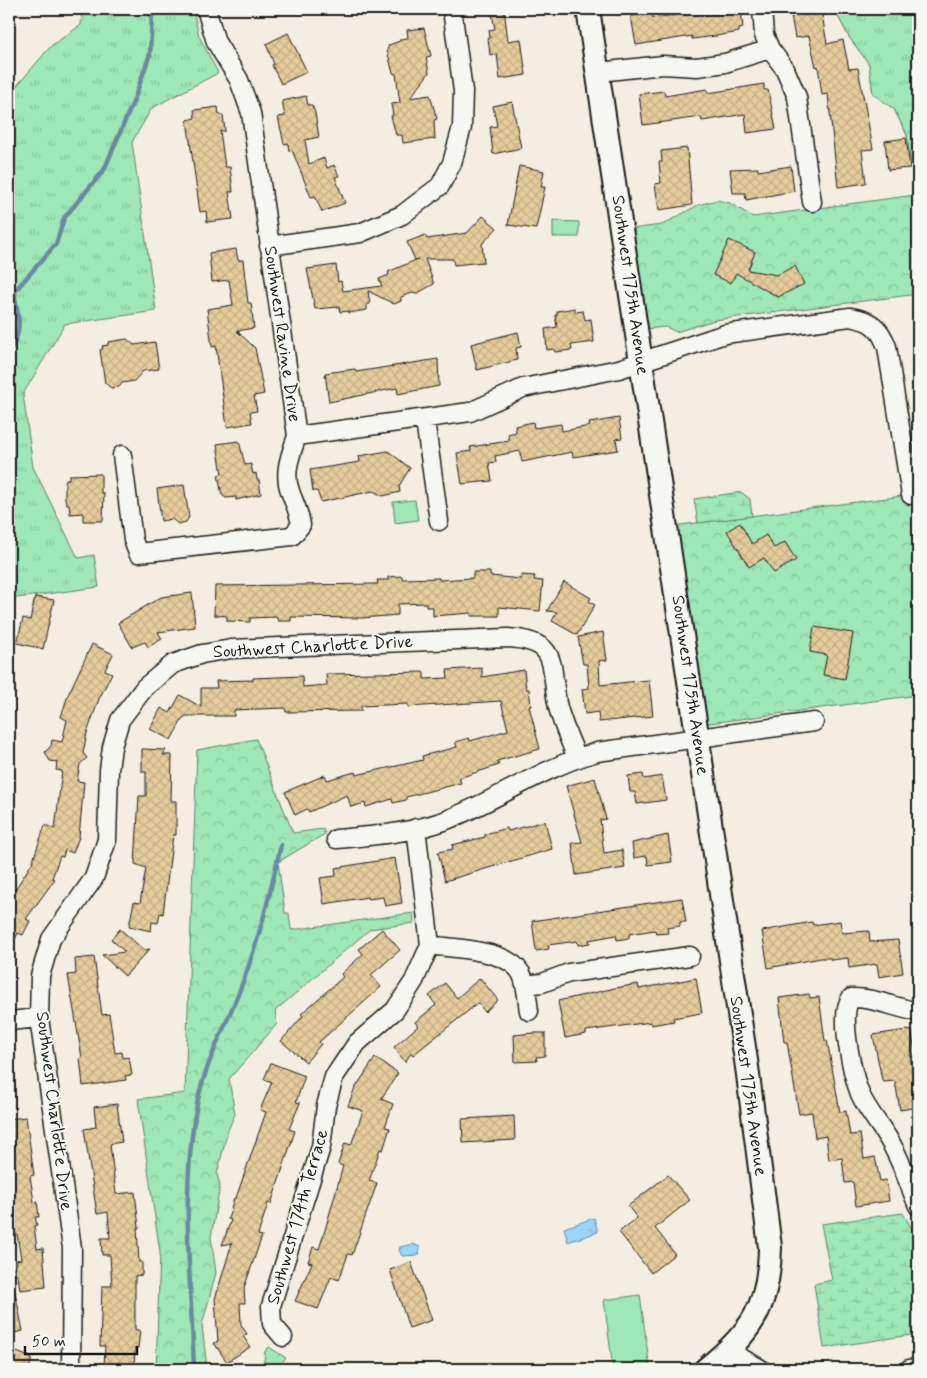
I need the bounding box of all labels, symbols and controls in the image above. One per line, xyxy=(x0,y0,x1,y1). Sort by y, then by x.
street label: Southwest 175th Avenue xyxy=(606,194,655,377)
street label: Southwest Ravine Drive xyxy=(258,244,306,424)
street label: Southwest 175th Avenue xyxy=(666,594,715,777)
street label: Southwest Charlotte Drive xyxy=(212,630,414,664)
street label: Southwest 175th Avenue xyxy=(724,995,773,1178)
street label: Southwest Charlotte Drive xyxy=(30,1010,78,1212)
street label: Southwest 174th Terrace xyxy=(261,1127,335,1307)
scale bar xyxy=(25,1323,138,1355)
text: 50 m xyxy=(32,1332,66,1352)

